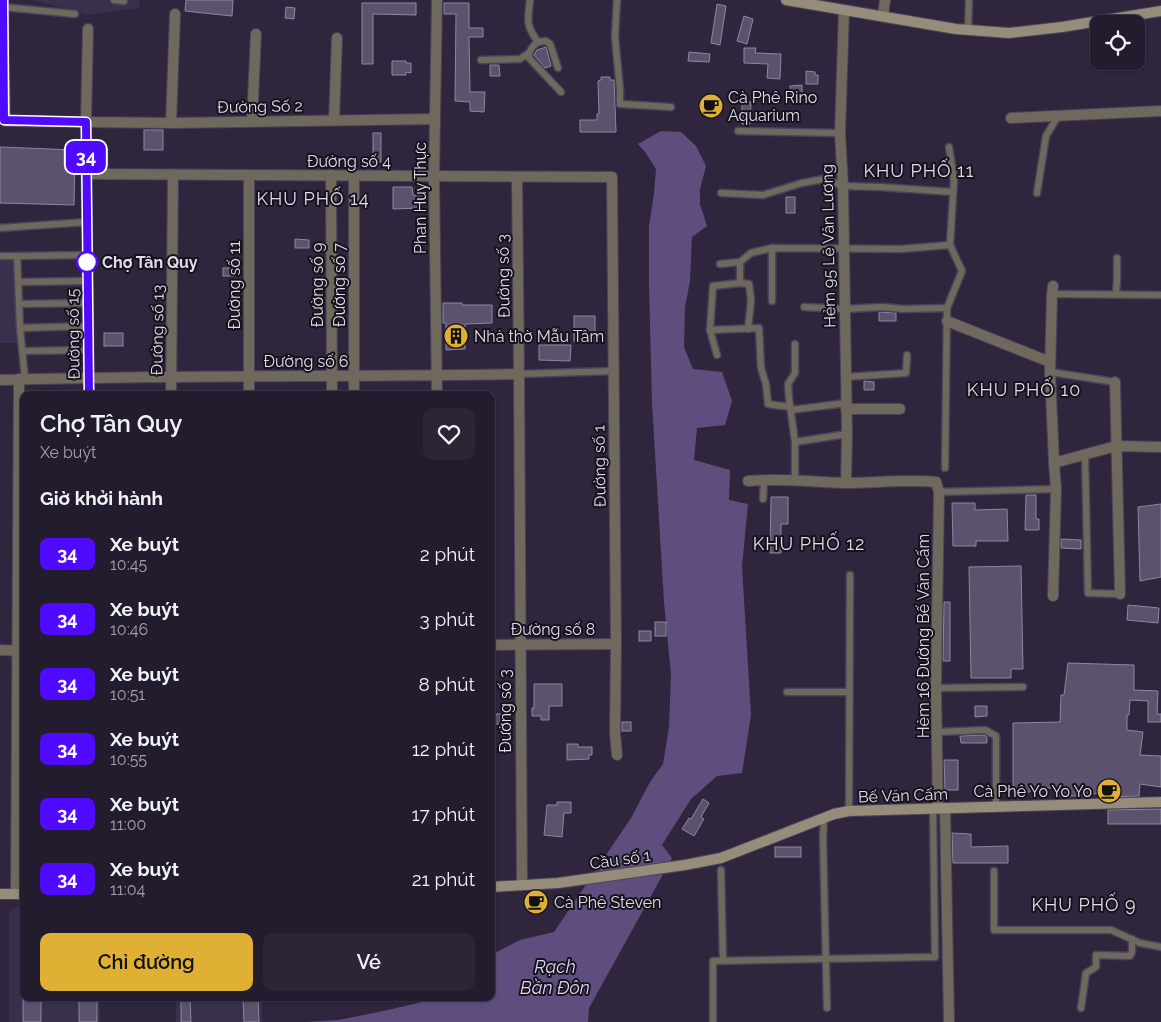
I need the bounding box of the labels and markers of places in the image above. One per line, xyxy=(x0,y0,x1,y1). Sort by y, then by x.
place label: Cà Phê Rino Aquarium xyxy=(728,88,817,125)
cafe icon: Cà Phê Rino Aquarium xyxy=(698,93,724,119)
marker: Chợ Tân Quy xyxy=(76,251,98,273)
place label: Chợ Tân Quy xyxy=(102,253,198,272)
building icon: Nhà thờ Mẫu Tâm xyxy=(443,323,469,349)
place label: Nhà thờ Mẫu Tâm xyxy=(474,327,604,346)
cafe icon: Cà Phê Yo Yo Yo xyxy=(1096,778,1122,804)
place label: Cà Phê Yo Yo Yo xyxy=(974,782,1092,801)
cafe icon: Cà Phê Steven xyxy=(523,889,549,915)
place label: Cà Phê Steven xyxy=(554,893,661,912)

